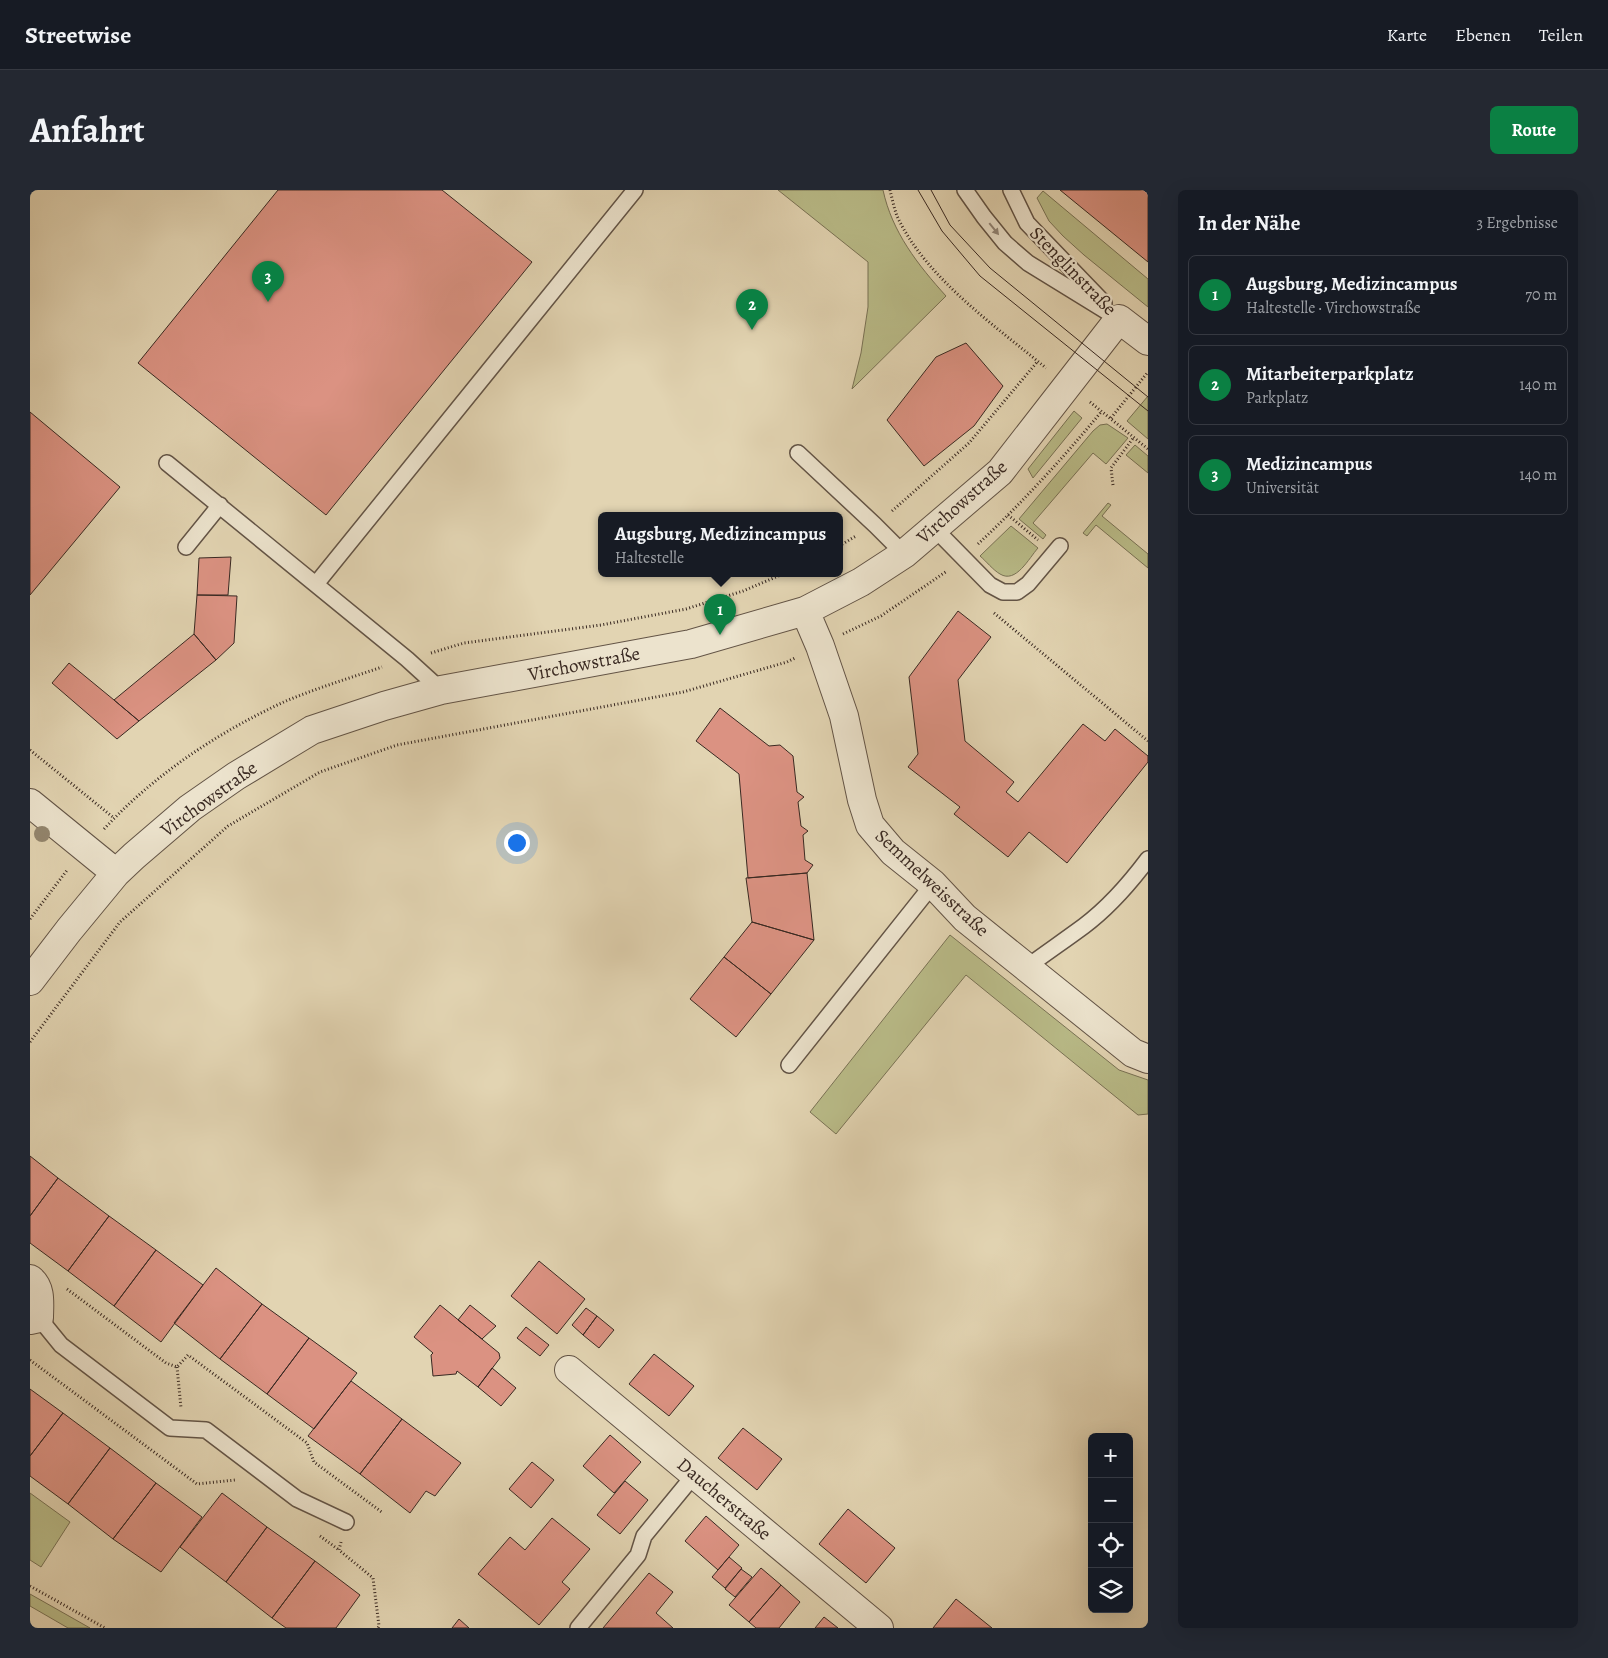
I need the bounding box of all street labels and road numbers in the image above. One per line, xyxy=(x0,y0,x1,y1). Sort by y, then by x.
street label: Stenglinstraße xyxy=(1024,221,1122,321)
street label: Virchowstraße xyxy=(910,454,1013,550)
street label: Virchowstraße xyxy=(525,640,642,688)
street label: Virchowstraße xyxy=(155,755,263,843)
street label: Semmelweisstraße xyxy=(869,823,995,943)
street label: Daucherstraße xyxy=(671,1452,777,1546)

